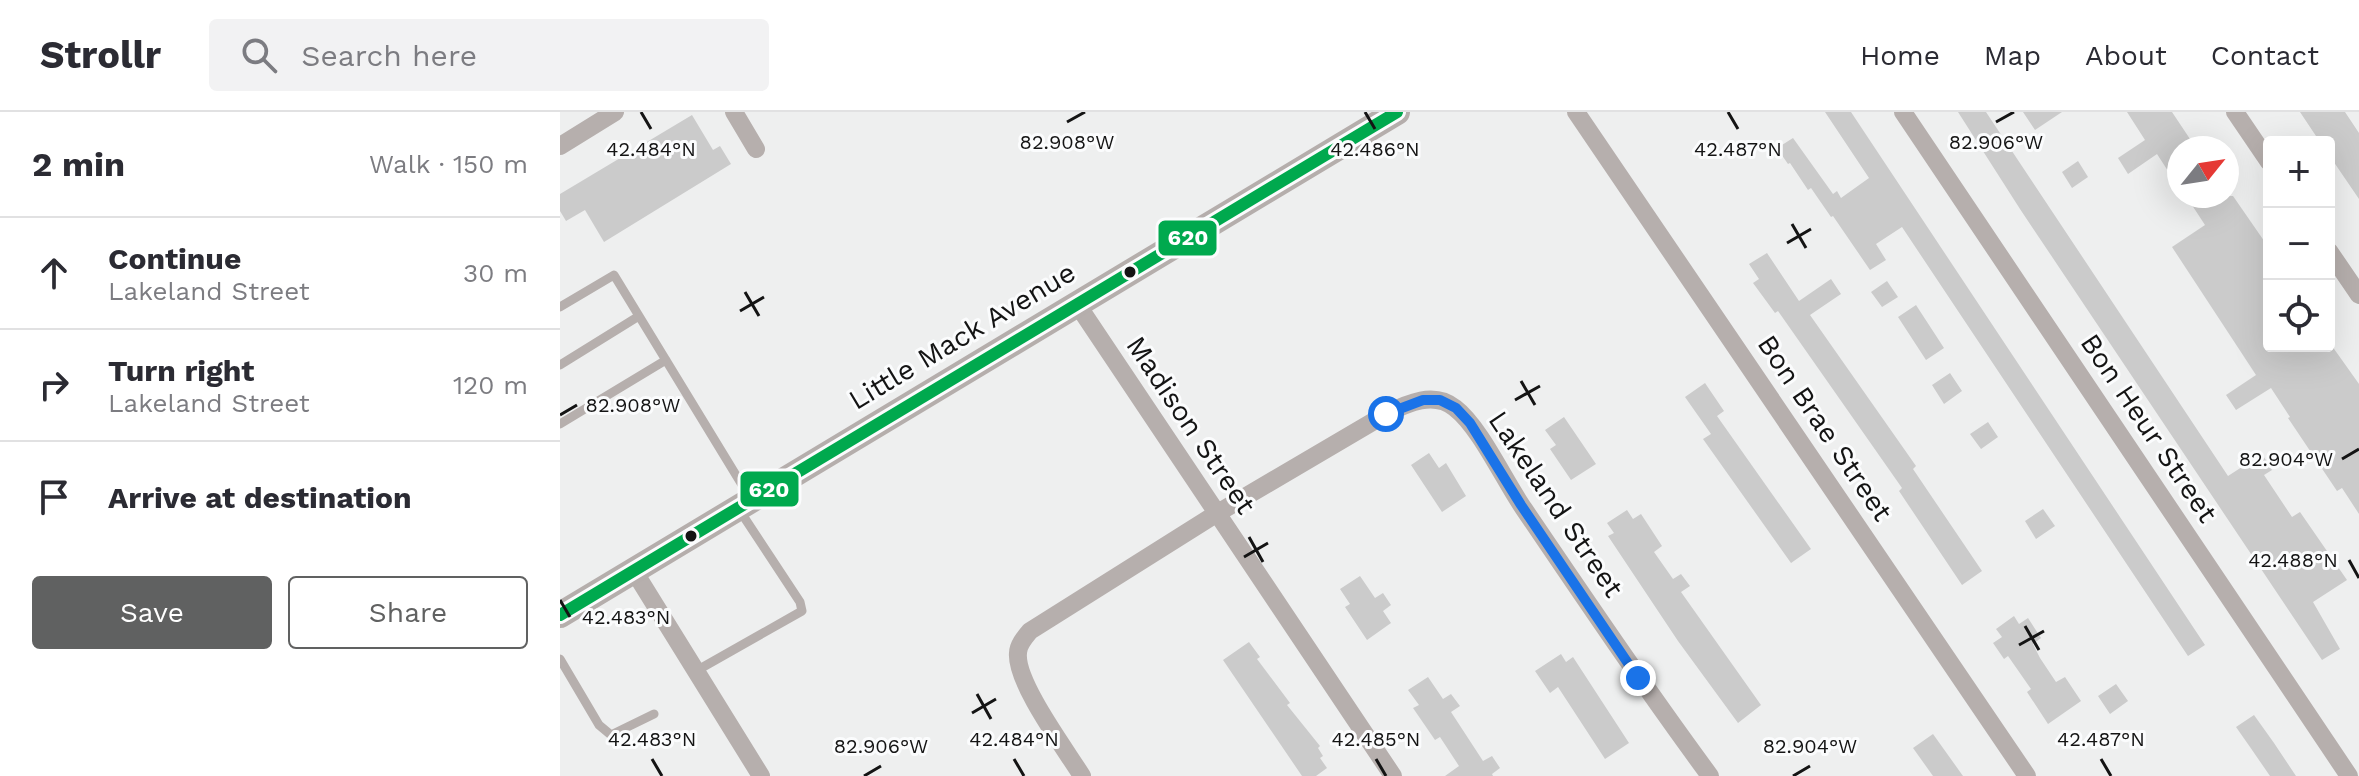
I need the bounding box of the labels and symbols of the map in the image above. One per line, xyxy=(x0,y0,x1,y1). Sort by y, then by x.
text: 82.908°W xyxy=(1020,130,1114,154)
text: 82.906°W xyxy=(1949,130,2043,154)
north arrow xyxy=(2167,136,2239,208)
text: 42.484°N xyxy=(606,137,696,161)
text: 42.486°N xyxy=(1330,137,1420,161)
text: 42.487°N xyxy=(1694,137,1782,161)
line badge: 620 xyxy=(1157,219,1218,257)
text: 620 xyxy=(1168,225,1208,250)
street label: Little Mack Avenue xyxy=(843,255,1081,417)
unlabelled marker xyxy=(1122,264,1138,280)
street label: Bon Heur Street xyxy=(2074,327,2224,529)
street label: Bon Brae Street xyxy=(1751,329,1900,527)
street label: Madison Street xyxy=(1119,330,1263,520)
text: 82.908°W xyxy=(586,393,680,417)
route start xyxy=(1368,396,1404,432)
street label: Lakeland Street xyxy=(1482,405,1631,603)
text: 82.904°W xyxy=(2239,447,2333,471)
line badge: 620 xyxy=(739,470,800,508)
text: 620 xyxy=(749,477,789,502)
unlabelled marker xyxy=(683,528,699,544)
text: 42.488°N xyxy=(2248,548,2338,572)
text: 42.483°N xyxy=(582,605,670,629)
route end xyxy=(1620,660,1656,696)
text: 42.483°N xyxy=(608,727,696,751)
text: 42.484°N xyxy=(969,727,1059,751)
text: 42.485°N xyxy=(1331,727,1421,751)
text: 42.487°N xyxy=(2057,727,2145,751)
text: 82.906°W xyxy=(834,734,928,758)
text: 82.904°W xyxy=(1763,734,1857,758)

